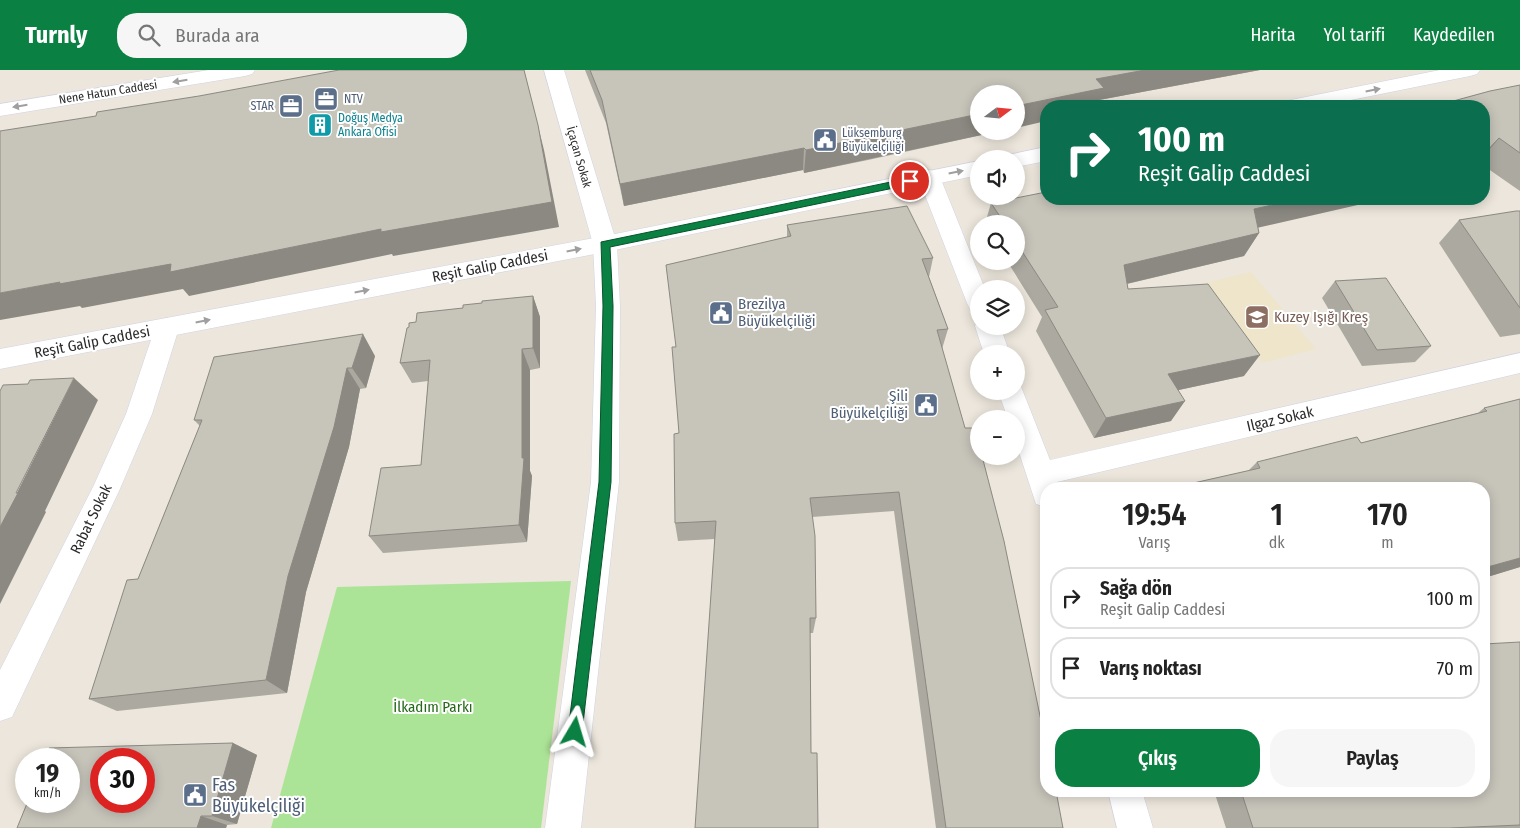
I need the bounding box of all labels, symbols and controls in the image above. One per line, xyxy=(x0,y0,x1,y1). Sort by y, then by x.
search box xyxy=(117,13,467,58)
text: Turnly xyxy=(25,21,87,49)
icon: search xyxy=(135,21,163,49)
text: Burada ara xyxy=(175,24,260,47)
text: Harita xyxy=(1250,24,1296,46)
text: Yol tarifi xyxy=(1324,24,1385,46)
text: Kaydedilen xyxy=(1413,24,1495,46)
street label: Nene Hatun Caddesi xyxy=(58,77,158,107)
one-way arrow xyxy=(172,77,188,85)
north arrow xyxy=(970,85,1025,140)
map controls xyxy=(970,85,1025,465)
office icon: NTV xyxy=(313,86,339,112)
one-way arrow xyxy=(1365,86,1381,94)
place label: NTV xyxy=(344,92,364,106)
office icon: STAR xyxy=(278,93,304,119)
place label: STAR xyxy=(251,99,274,113)
one-way arrow xyxy=(11,103,27,111)
place label: Doğuş Medya Ankara Ofisi xyxy=(338,111,403,139)
building icon: Doğuş Medya Ankara Ofisi xyxy=(307,112,333,138)
text: 100 m xyxy=(1138,118,1225,160)
icon: right xyxy=(1055,120,1120,185)
street label: İçaçan Sokak xyxy=(564,124,596,190)
place label: Lüksemburg Büyükelçiliği xyxy=(842,126,904,154)
public building icon: Lüksemburg Büyükelçiliği xyxy=(812,127,838,153)
button: sound xyxy=(970,150,1025,205)
pin xyxy=(889,160,931,202)
text: Reşit Galip Caddesi xyxy=(1138,160,1310,187)
icon: arrive xyxy=(896,167,924,195)
one-way arrow xyxy=(948,168,963,176)
button: search xyxy=(970,215,1025,270)
street label: Reşit Galip Caddesi xyxy=(431,246,549,286)
one-way arrow xyxy=(566,246,582,254)
button: layers xyxy=(970,280,1025,335)
one-way arrow xyxy=(355,286,371,294)
place label: Brezilya Büyükelçiliği xyxy=(738,295,816,330)
public building icon: Brezilya Büyükelçiliği xyxy=(708,300,734,326)
school or university icon: Kuzey Işığı Kreş xyxy=(1244,304,1270,330)
place label: Kuzey Işığı Kreş xyxy=(1274,308,1368,326)
one-way arrow xyxy=(195,317,211,325)
street label: Reşit Galip Caddesi xyxy=(33,322,151,362)
button: + xyxy=(970,345,1025,400)
place label: Şili Büyükelçiliği xyxy=(830,387,908,422)
public building icon: Şili Büyükelçiliği xyxy=(913,392,939,418)
street label: Ilgaz Sokak xyxy=(1245,403,1315,435)
button: − xyxy=(970,410,1025,465)
street label: Rabat Sokak xyxy=(66,481,116,557)
text: 19:54 xyxy=(1122,497,1187,533)
text: 1 xyxy=(1270,497,1283,533)
text: 170 xyxy=(1367,497,1408,533)
text: Varış xyxy=(1138,533,1170,552)
text: dk xyxy=(1269,533,1285,552)
text: m xyxy=(1381,533,1394,552)
text: Sağa dön xyxy=(1100,577,1172,600)
icon: right xyxy=(1057,584,1085,612)
text: 100 m xyxy=(1427,587,1473,610)
text: Reşit Galip Caddesi xyxy=(1100,600,1225,619)
icon: arrive xyxy=(1057,654,1085,682)
text: Varış noktası xyxy=(1100,657,1202,680)
text: 70 m xyxy=(1437,657,1473,680)
park label: İlkadım Parkı xyxy=(393,698,473,716)
position arrow xyxy=(548,705,600,757)
button: Çıkış xyxy=(1055,729,1260,787)
button: Paylaş xyxy=(1270,729,1475,787)
speed limit sign: 30 xyxy=(90,748,155,813)
text: 19 xyxy=(36,759,59,789)
place label: Fas Büyükelçiliği xyxy=(212,774,305,817)
public building icon: Fas Büyükelçiliği xyxy=(182,782,208,808)
text: km/h xyxy=(34,786,61,800)

